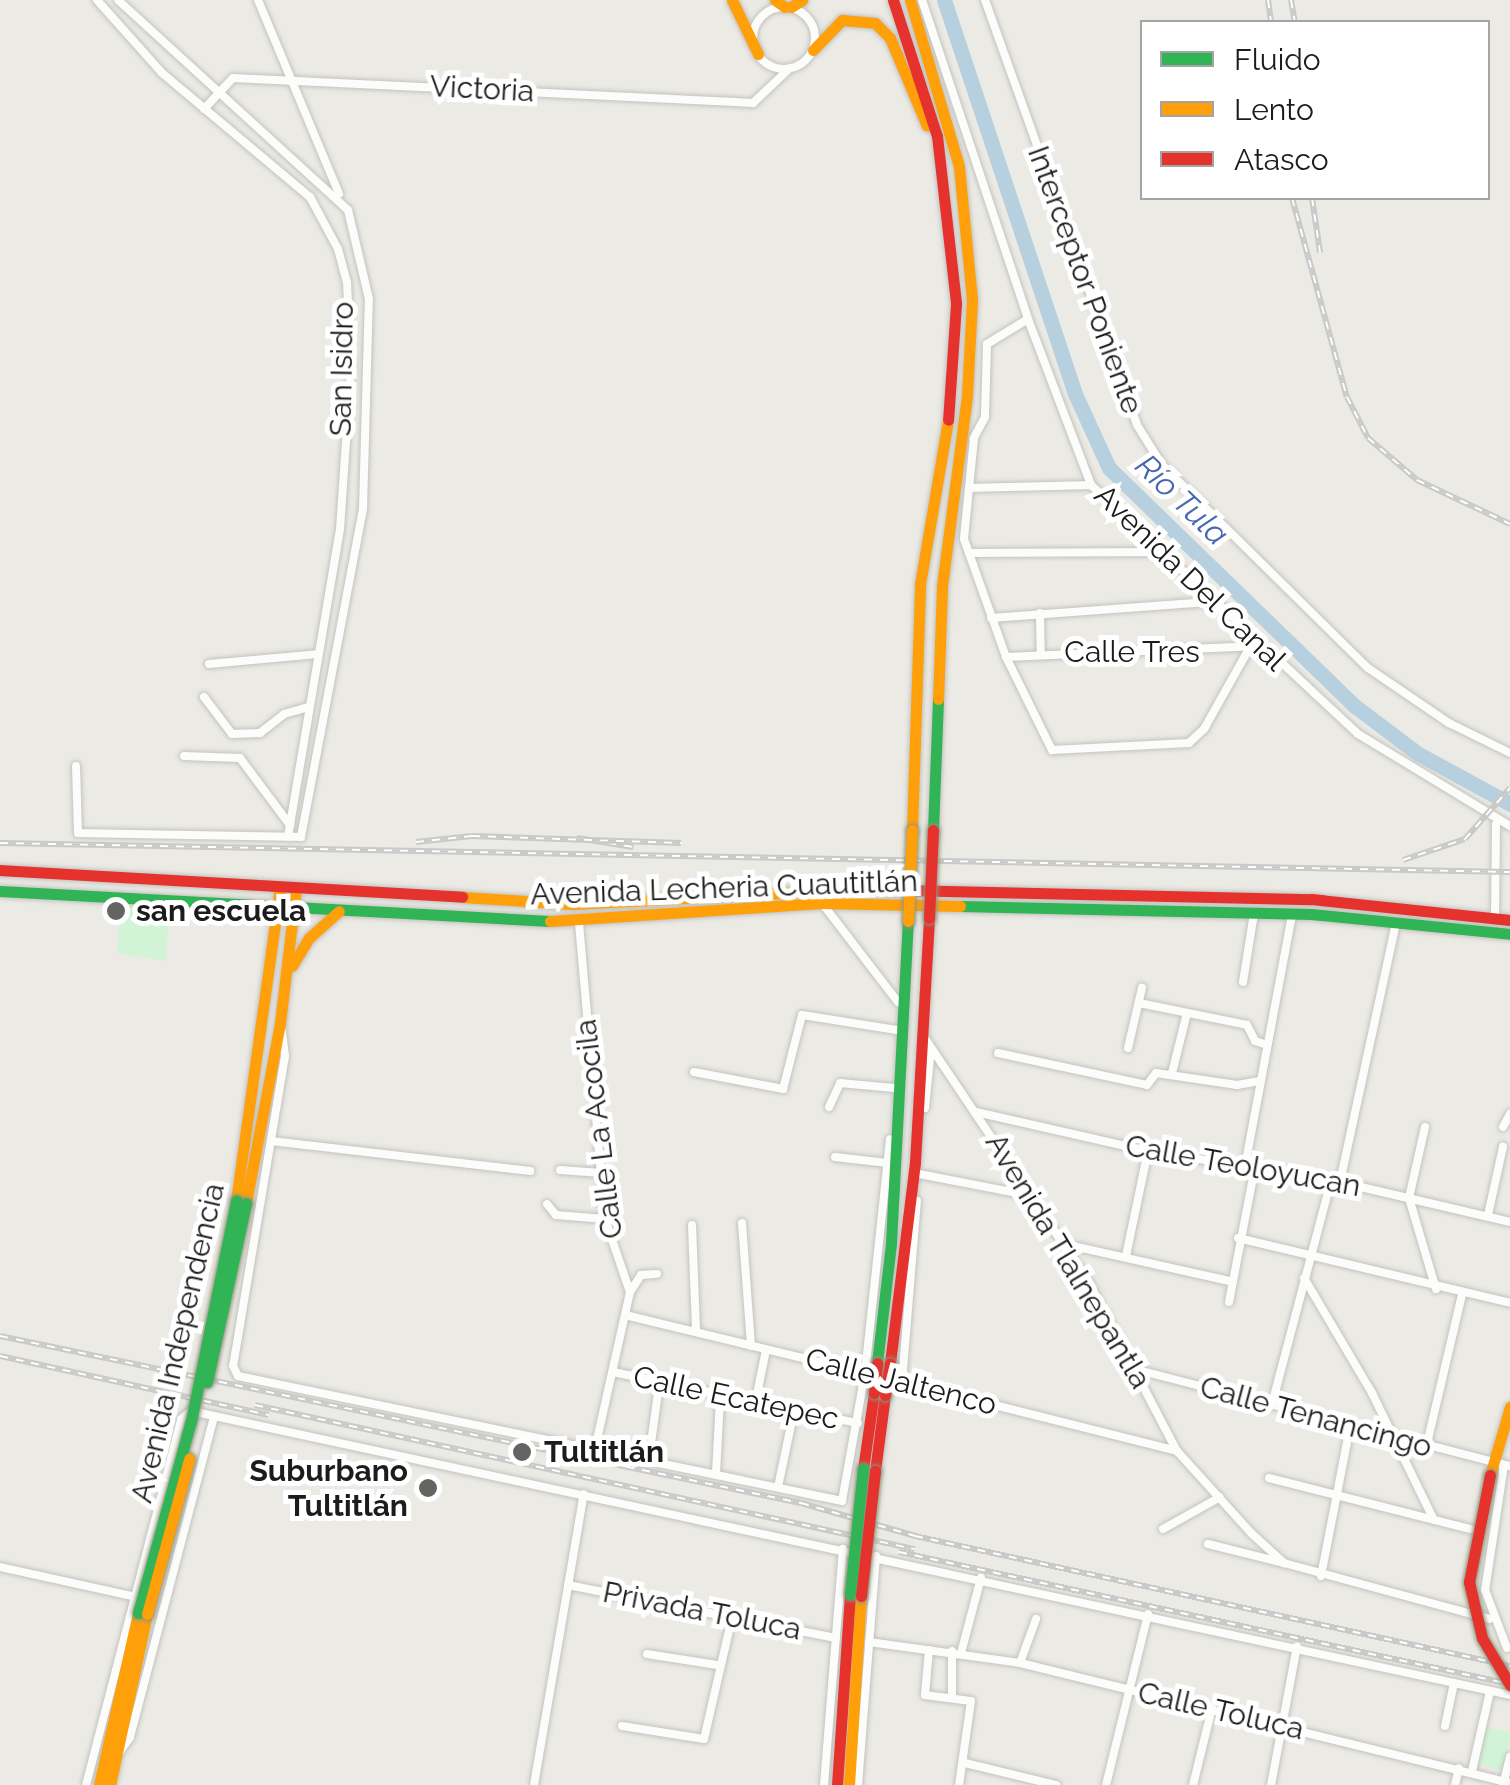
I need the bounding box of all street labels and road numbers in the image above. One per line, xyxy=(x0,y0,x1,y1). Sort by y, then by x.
street label: Victoria xyxy=(429,68,535,110)
street label: Interceptor Poniente xyxy=(1020,141,1150,419)
street label: San Isidro xyxy=(323,301,361,437)
street label: Avenida Del Canal xyxy=(1087,477,1293,679)
street label: Calle Tres xyxy=(1064,634,1200,670)
street label: Avenida Lecheria Cuautitlán xyxy=(530,863,918,913)
street label: Calle La Acocila xyxy=(568,1017,630,1241)
street label: Avenida Tlalnepantla xyxy=(977,1127,1159,1395)
street label: Calle Teoloyucan xyxy=(1122,1128,1364,1204)
street label: Avenida Independencia xyxy=(124,1180,232,1506)
street label: Calle Jaltenco xyxy=(801,1341,1001,1423)
street label: Calle Ecatepec xyxy=(630,1359,842,1437)
street label: Calle Tenancingo xyxy=(1196,1369,1436,1465)
street label: Privada Toluca xyxy=(599,1574,805,1648)
street label: Calle Toluca xyxy=(1134,1674,1308,1748)

